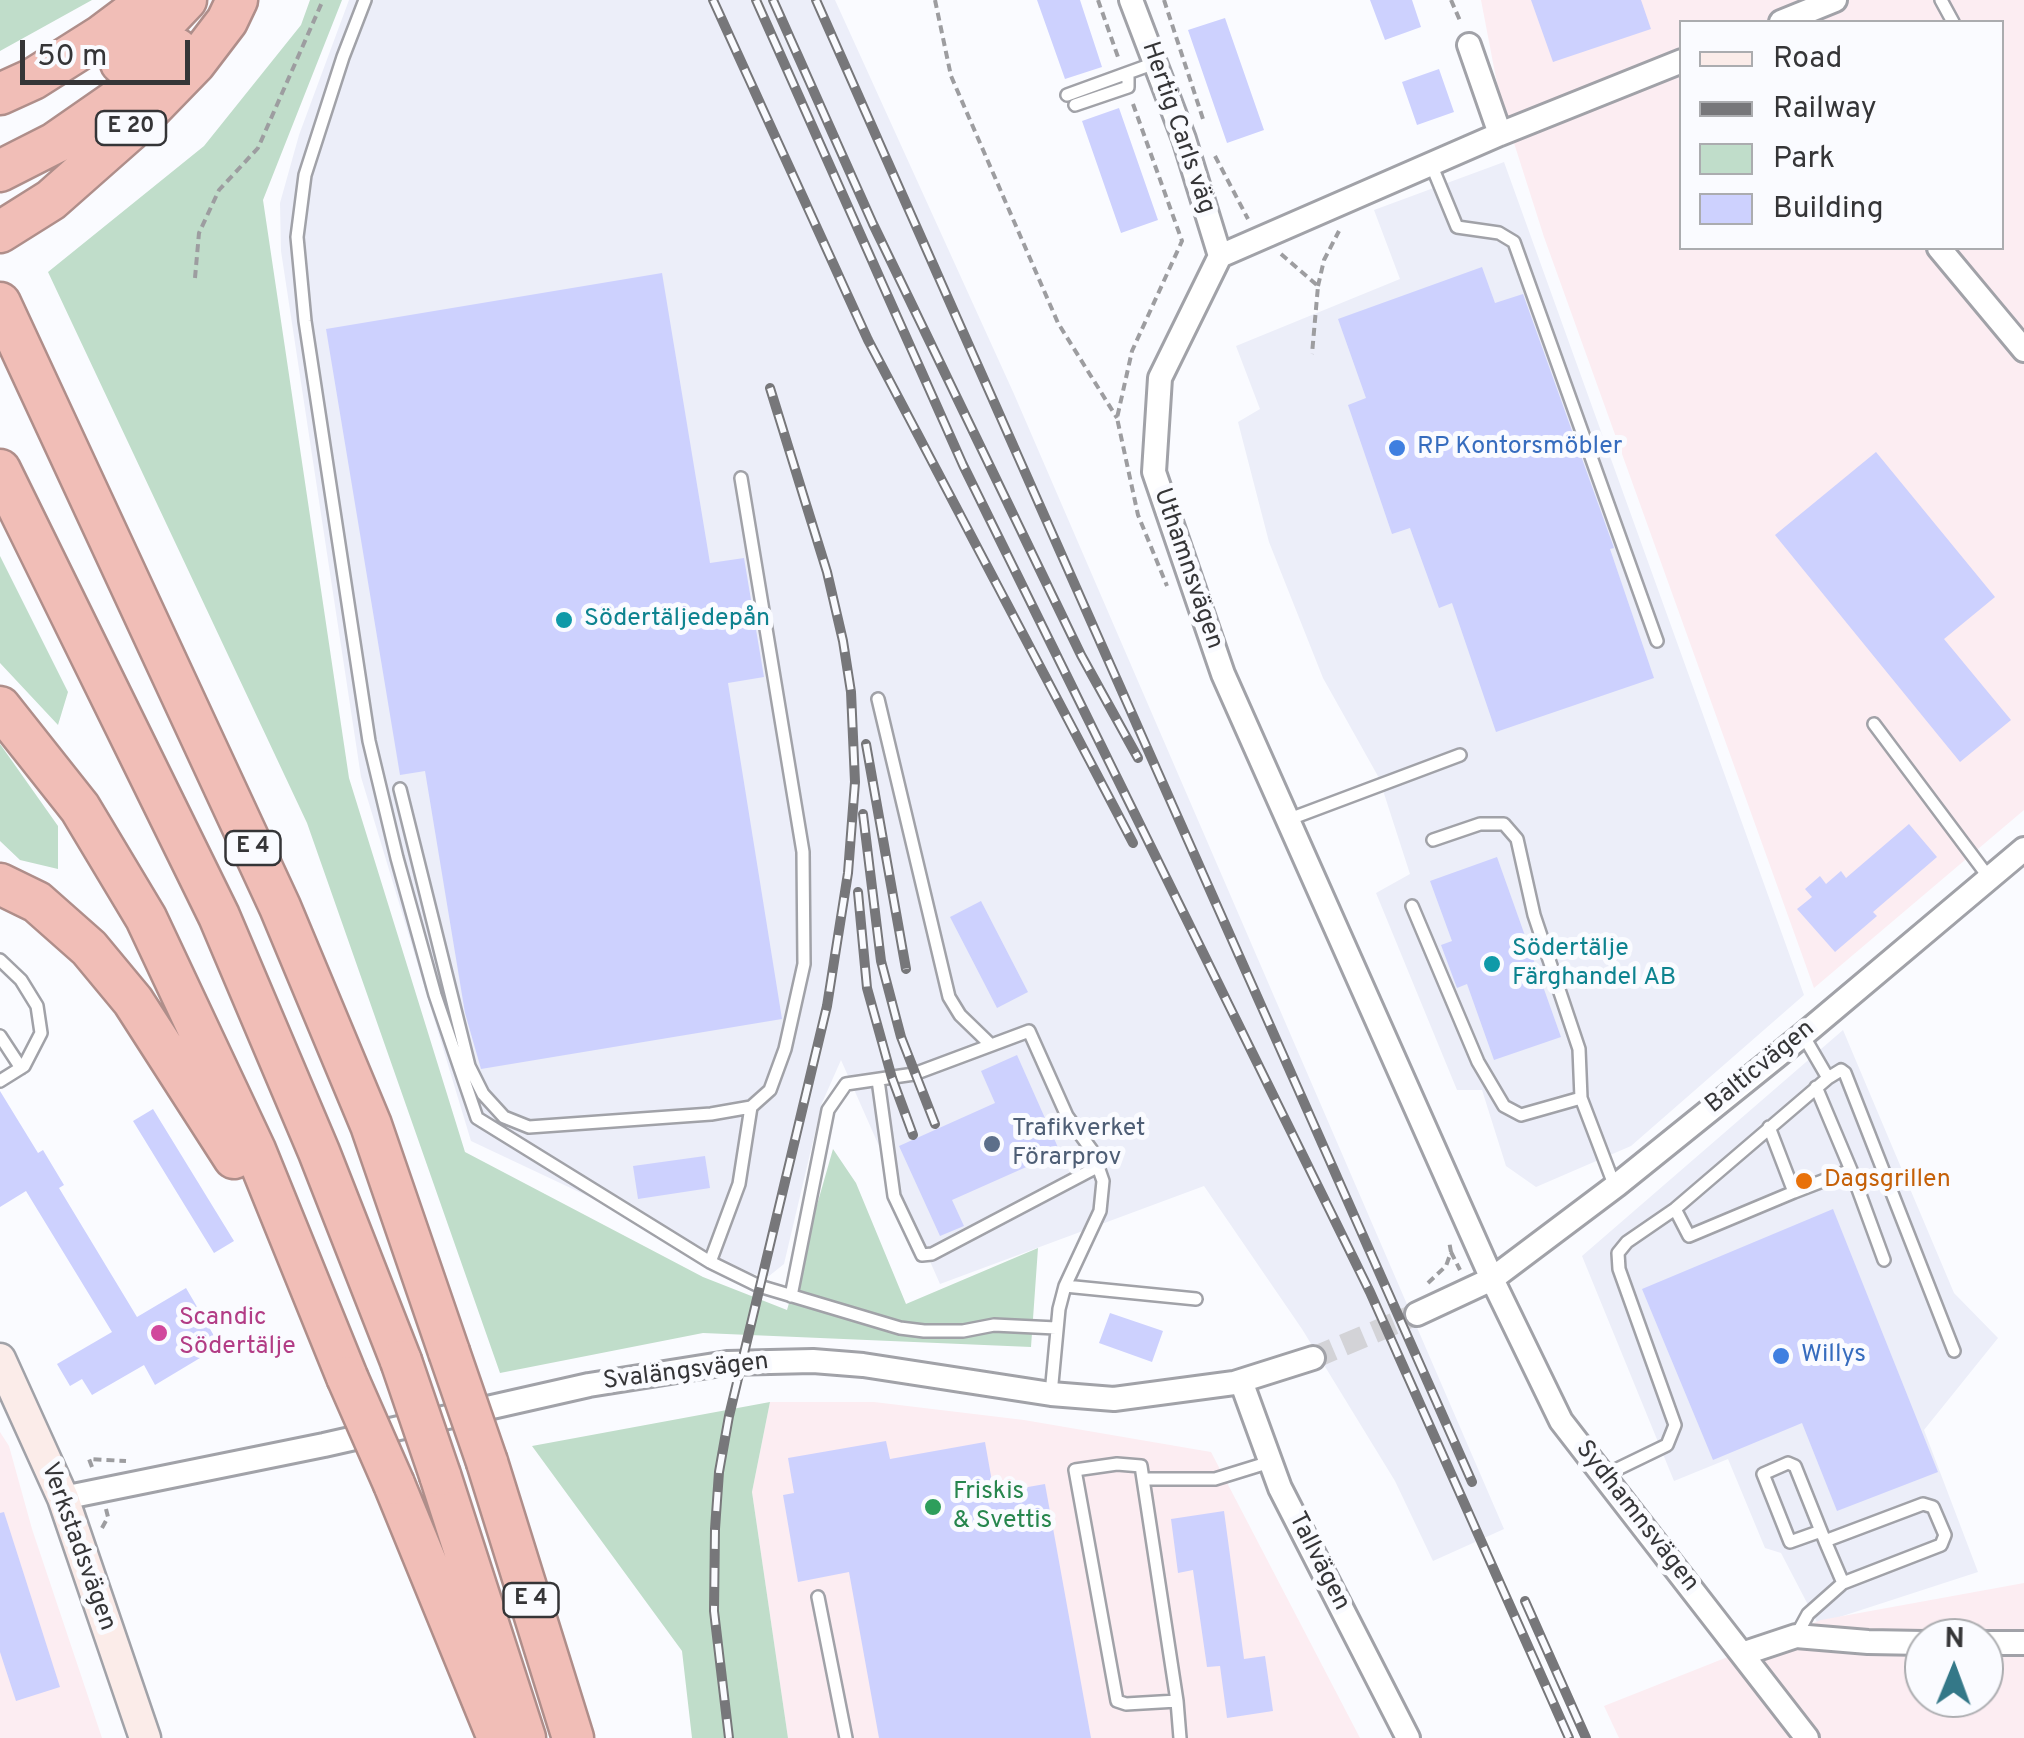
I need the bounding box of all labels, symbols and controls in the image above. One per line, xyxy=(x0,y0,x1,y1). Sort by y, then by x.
scale bar xyxy=(25,20,195,82)
legend xyxy=(1679,20,2004,250)
street label: Hertig Carls väg xyxy=(1134,38,1220,218)
text: 50 m xyxy=(37,39,107,76)
text: Road xyxy=(1773,41,1842,78)
text: Railway xyxy=(1773,91,1877,128)
road number: E 20 xyxy=(96,111,166,145)
text: Park xyxy=(1773,141,1835,178)
text: Building xyxy=(1773,191,1884,228)
place label: RP Kontorsmöbler xyxy=(1417,433,1623,463)
marker: RP Kontorsmöbler xyxy=(1386,437,1408,459)
street label: Uthamnsvägen xyxy=(1145,485,1229,653)
place label: Södertäljedepån xyxy=(584,605,770,635)
marker: Södertäljedepån xyxy=(553,609,575,631)
road number: E 4 xyxy=(226,831,280,865)
place label: Södertälje Färghandel AB xyxy=(1512,935,1676,994)
marker: Södertälje Färghandel AB xyxy=(1481,953,1503,975)
street label: Balticvägen xyxy=(1700,1015,1822,1121)
place label: Trafikverket Förarprov xyxy=(1012,1115,1145,1174)
marker: Trafikverket Förarprov xyxy=(981,1133,1003,1155)
place label: Dagsgrillen xyxy=(1824,1166,1951,1196)
marker: Dagsgrillen xyxy=(1793,1170,1815,1192)
place label: Scandic Södertälje xyxy=(179,1304,296,1363)
marker: Scandic Södertälje xyxy=(148,1322,170,1344)
place label: Willys xyxy=(1801,1341,1866,1371)
marker: Willys xyxy=(1770,1345,1792,1367)
street label: Svalängsvägen xyxy=(601,1348,771,1398)
street label: Sydhamnsvägen xyxy=(1568,1436,1704,1598)
street label: Verkstadsvägen xyxy=(33,1459,121,1635)
place label: Friskis & Svettis xyxy=(953,1478,1052,1537)
marker: Friskis & Svettis xyxy=(922,1496,944,1518)
street label: Tallvägen xyxy=(1280,1508,1356,1616)
road number: E 4 xyxy=(504,1583,558,1617)
north arrow xyxy=(1904,1618,2004,1718)
text: N xyxy=(1944,1622,1965,1658)

